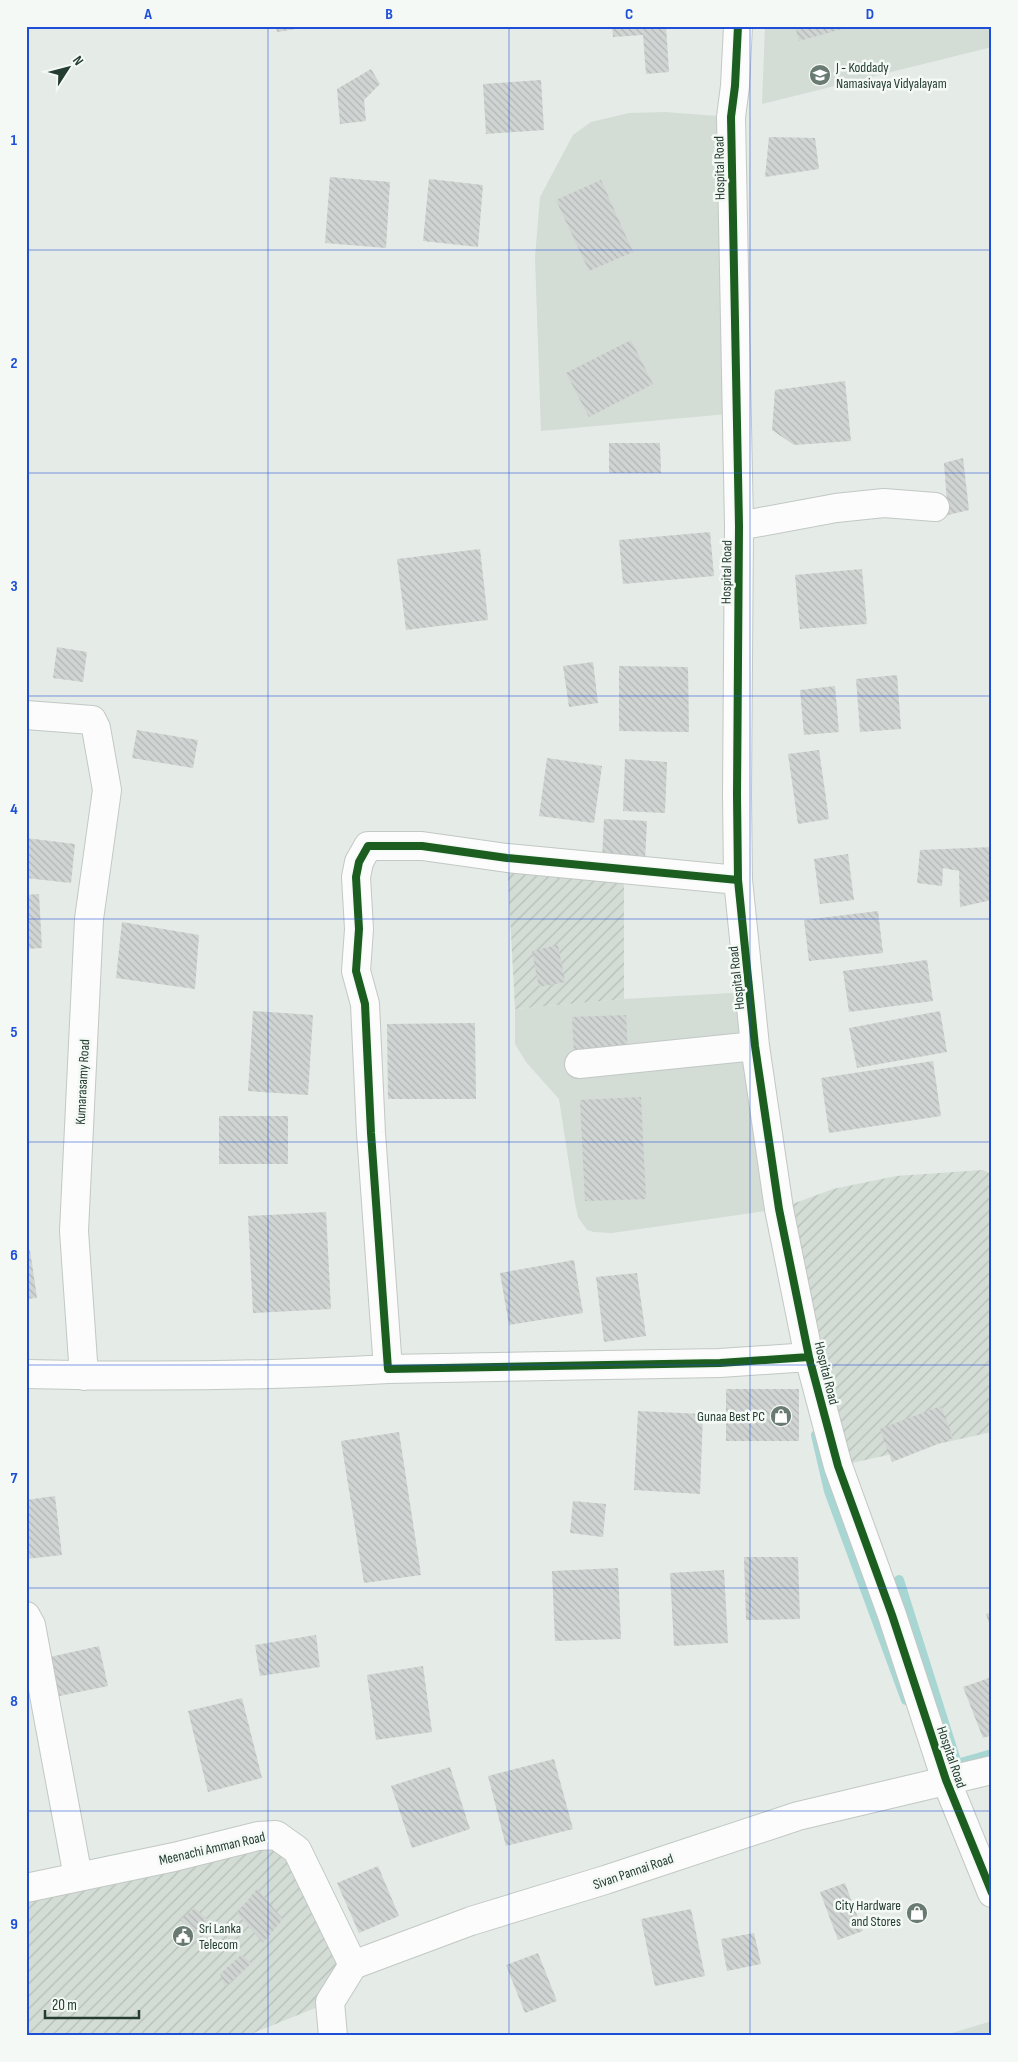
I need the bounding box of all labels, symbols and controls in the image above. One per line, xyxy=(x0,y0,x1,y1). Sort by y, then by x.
text: A xyxy=(143,5,152,24)
text: B xyxy=(385,5,393,24)
text: C xyxy=(625,5,633,24)
text: D xyxy=(866,5,874,24)
north arrow xyxy=(42,42,92,92)
text: N xyxy=(69,53,87,69)
place label: J - Koddady Namasivaya Vidyalayam xyxy=(835,59,947,92)
school or university icon: J - Koddady Namasivaya Vidyalayam xyxy=(808,63,832,87)
text: 1 xyxy=(11,131,18,150)
street label: Hospital Road xyxy=(710,136,729,200)
text: 2 xyxy=(10,354,18,373)
street label: Hospital Road xyxy=(717,540,736,604)
text: 3 xyxy=(10,577,18,596)
text: 4 xyxy=(10,800,18,819)
street label: Hospital Road xyxy=(725,945,748,1011)
text: 5 xyxy=(10,1023,18,1042)
street label: Kumarasamy Road xyxy=(72,1039,93,1125)
text: 6 xyxy=(10,1246,18,1265)
street label: Hospital Road xyxy=(811,1340,843,1406)
shop icon: Gunaa Best PC xyxy=(769,1404,793,1428)
place label: Gunaa Best PC xyxy=(697,1408,765,1425)
text: 7 xyxy=(11,1469,18,1488)
text: 8 xyxy=(10,1692,18,1711)
street label: Hospital Road xyxy=(933,1724,970,1790)
street label: Meenachi Amman Road xyxy=(157,1828,267,1869)
street label: Sivan Pannai Road xyxy=(591,1850,676,1893)
place label: City Hardware and Stores xyxy=(835,1897,901,1930)
shop icon: City Hardware and Stores xyxy=(905,1901,929,1925)
text: 9 xyxy=(10,1915,18,1934)
place label: Sri Lanka Telecom xyxy=(199,1920,241,1953)
public building icon: Sri Lanka Telecom xyxy=(171,1924,195,1948)
scale bar xyxy=(45,1987,139,2019)
text: 20 m xyxy=(52,1996,77,2015)

